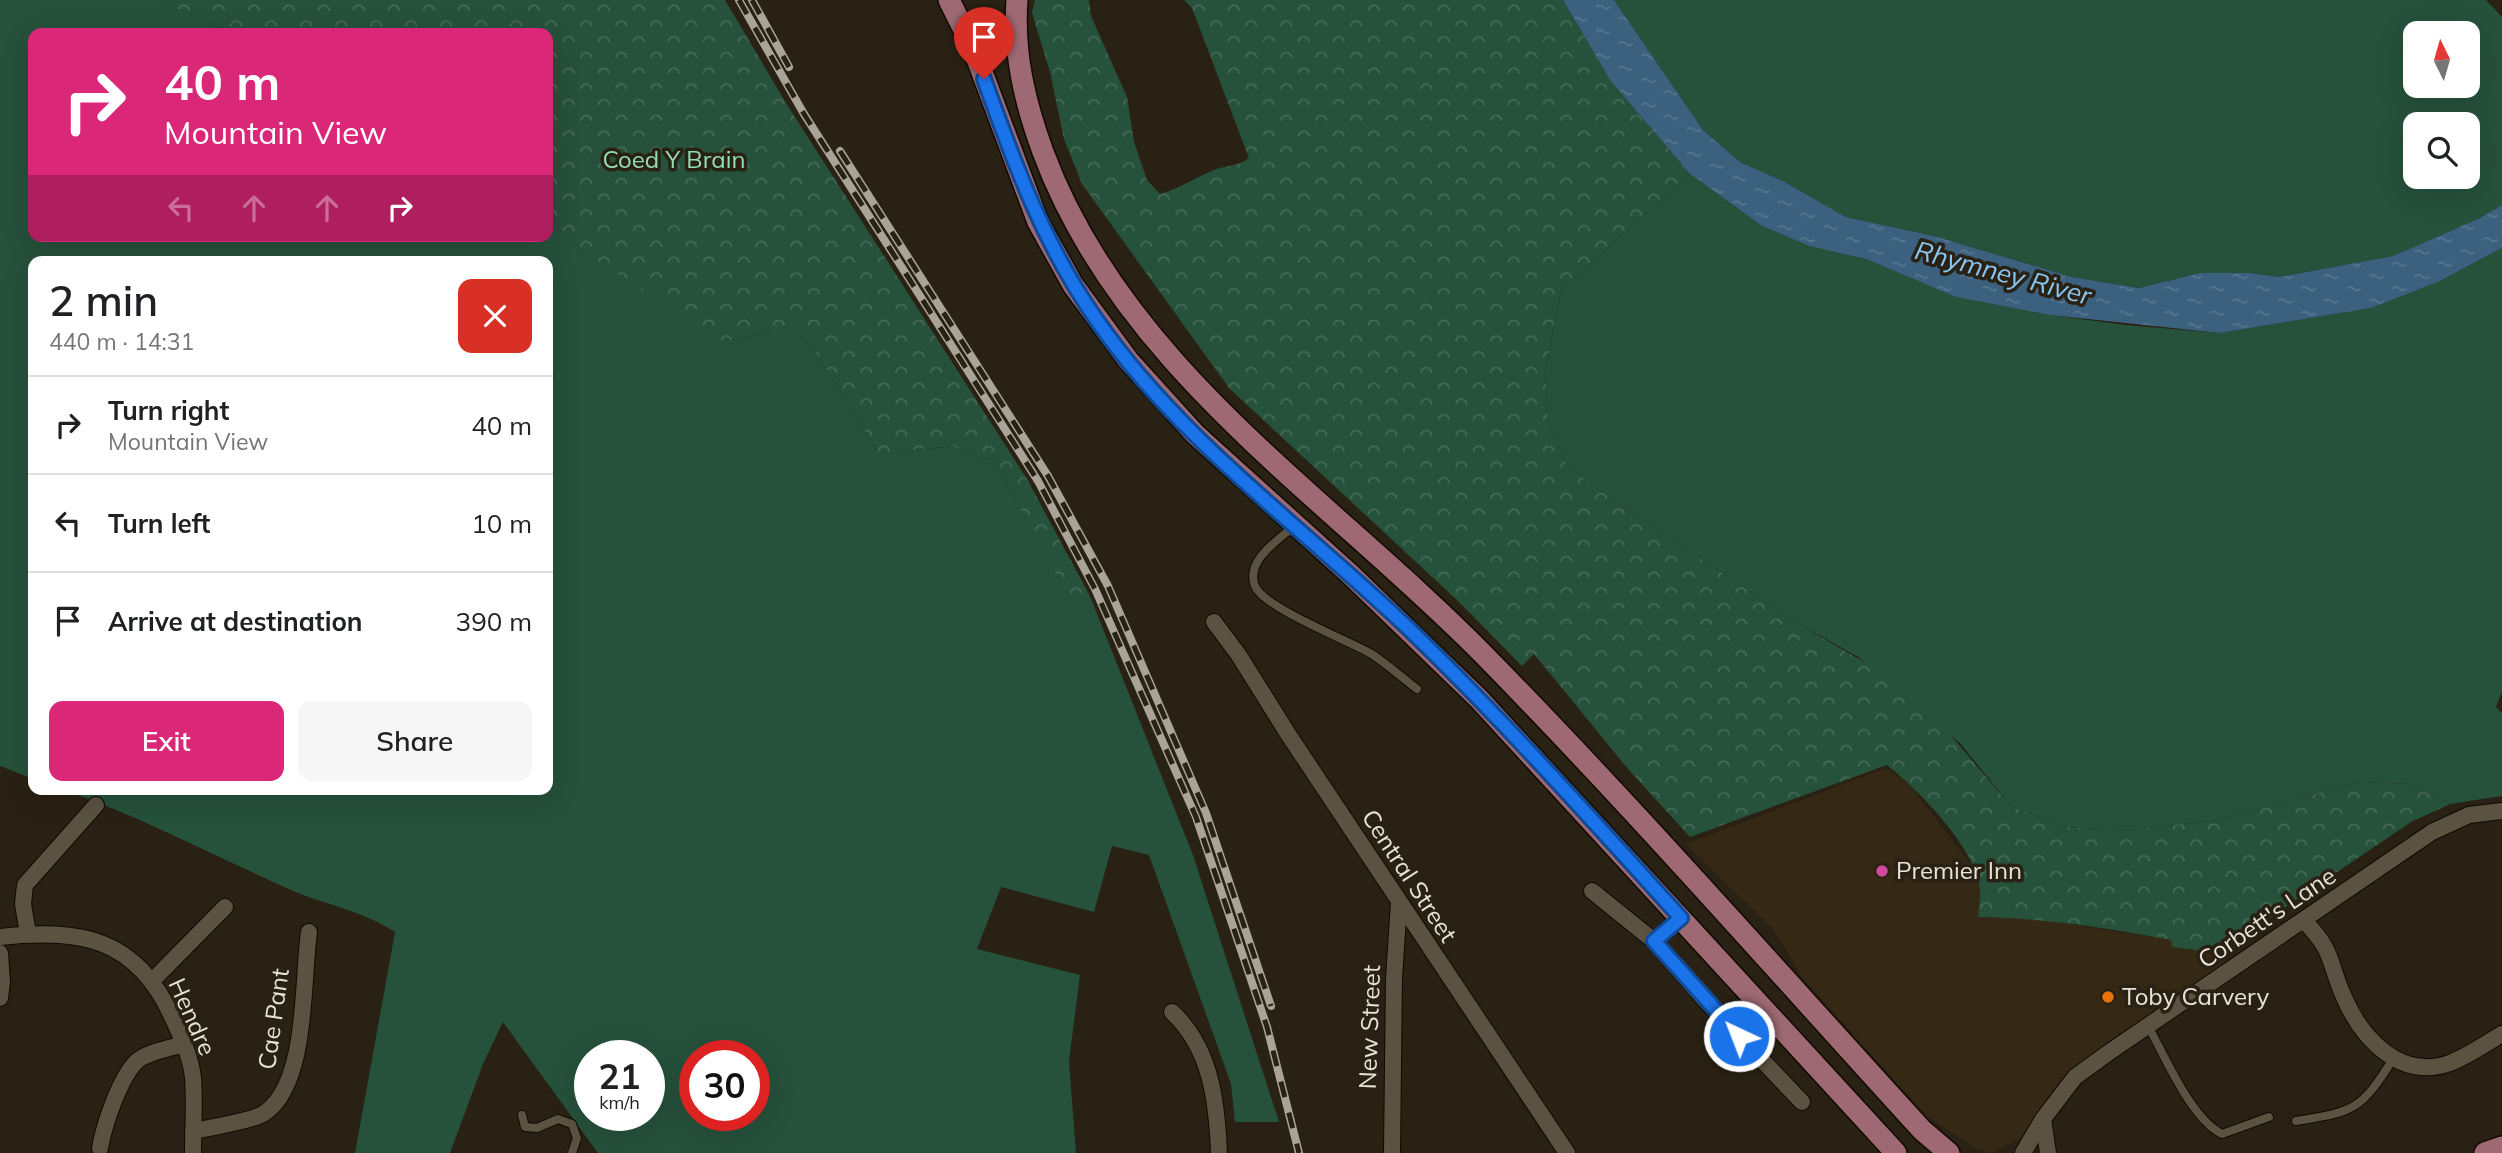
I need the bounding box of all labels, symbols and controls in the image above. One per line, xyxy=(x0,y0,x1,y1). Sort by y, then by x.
pin xyxy=(954,7,1014,79)
icon: arrive xyxy=(965,18,1003,56)
north arrow xyxy=(2403,21,2480,98)
map controls xyxy=(2403,21,2480,189)
text: 40 m xyxy=(164,51,280,112)
icon: right xyxy=(49,56,140,147)
text: Mountain View xyxy=(164,112,387,152)
button: search xyxy=(2403,112,2480,189)
park label: Coed Y Brain xyxy=(603,144,745,174)
icon: left xyxy=(162,189,200,227)
icon: ahead xyxy=(235,189,273,227)
icon: ahead xyxy=(308,189,346,227)
icon: right xyxy=(381,189,419,227)
water label: Rhymney River xyxy=(1911,233,2096,312)
text: 2 min xyxy=(49,274,158,327)
button: close xyxy=(458,279,532,353)
text: 440 m · 14:31 xyxy=(49,327,194,356)
text: Turn right xyxy=(108,394,229,427)
icon: right xyxy=(49,406,87,444)
text: 40 m xyxy=(471,409,532,442)
text: Mountain View xyxy=(108,427,268,456)
icon: left xyxy=(49,504,87,542)
text: Turn left xyxy=(108,507,210,540)
text: 10 m xyxy=(471,507,532,540)
icon: arrive xyxy=(49,602,87,640)
text: Arrive at destination xyxy=(108,605,363,638)
text: 390 m xyxy=(456,605,532,638)
button: Exit xyxy=(49,701,284,781)
button: Share xyxy=(298,701,532,781)
street label: Central Street xyxy=(1356,803,1464,948)
place label: Premier Inn xyxy=(1896,855,2022,885)
street label: Corbett's Lane xyxy=(2192,860,2341,974)
marker: Premier Inn xyxy=(1874,863,1890,879)
street label: New Street xyxy=(1352,964,1386,1090)
street label: Cae Pant xyxy=(251,966,295,1071)
street label: Hendre xyxy=(163,973,223,1060)
place label: Toby Carvery xyxy=(2122,981,2270,1011)
marker: Toby Carvery xyxy=(2100,989,2116,1005)
position arrow xyxy=(1702,999,1776,1073)
speed limit sign: 30 xyxy=(679,1040,770,1131)
text: 21 xyxy=(598,1054,641,1098)
text: km/h xyxy=(599,1091,640,1114)

